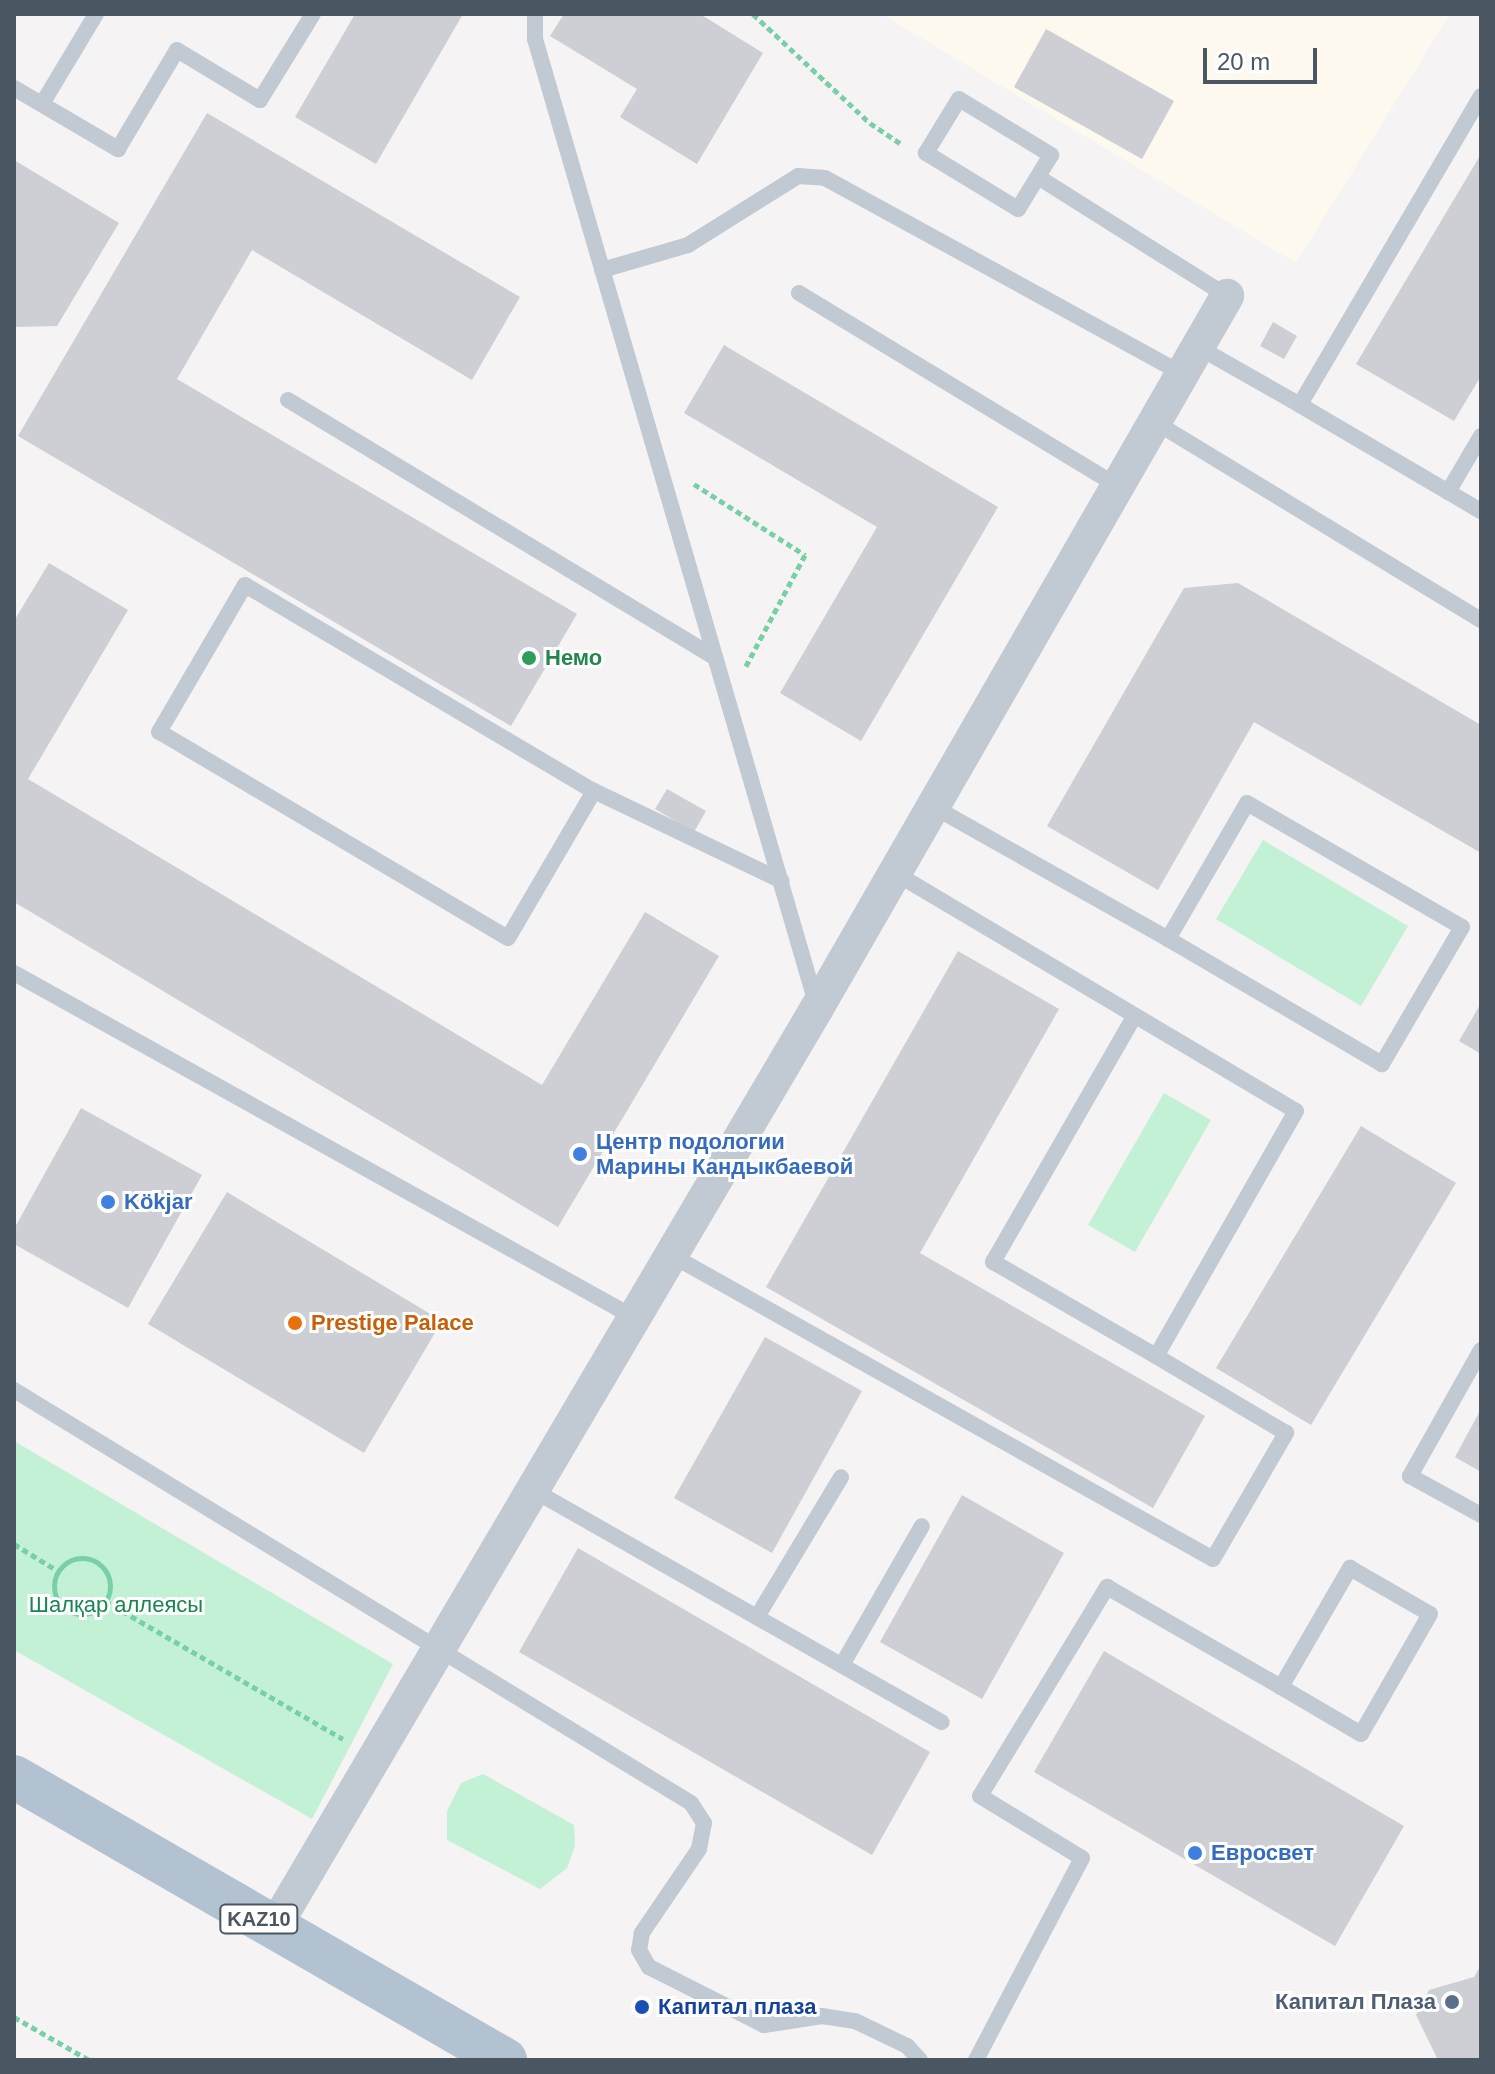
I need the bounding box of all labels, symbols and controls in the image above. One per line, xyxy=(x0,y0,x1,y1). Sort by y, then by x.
scale bar xyxy=(1207,32,1321,82)
text: 20 m xyxy=(1217,48,1270,75)
place label: Немо xyxy=(545,645,602,671)
marker: Немо xyxy=(520,649,538,667)
place label: Центр подологии Марины Кандыкбаевой xyxy=(596,1128,853,1180)
marker: Центр подологии Марины Кандыкбаевой xyxy=(571,1145,589,1163)
place label: Kökjar xyxy=(124,1189,192,1215)
marker: Kökjar xyxy=(99,1193,117,1211)
place label: Prestige Palace xyxy=(311,1310,474,1336)
marker: Prestige Palace xyxy=(286,1314,304,1332)
park label: Шалқар аллеясы xyxy=(29,1592,203,1618)
place label: Евросвет xyxy=(1211,1840,1314,1866)
marker: Евросвет xyxy=(1186,1844,1204,1862)
road number: KAZ10 xyxy=(219,1903,299,1935)
place label: Капитал Плаза xyxy=(1275,1989,1436,2015)
marker: Капитал Плаза xyxy=(1443,1993,1461,2011)
place label: Капитал плаза xyxy=(658,1994,816,2020)
marker: Капитал плаза xyxy=(633,1998,651,2016)

